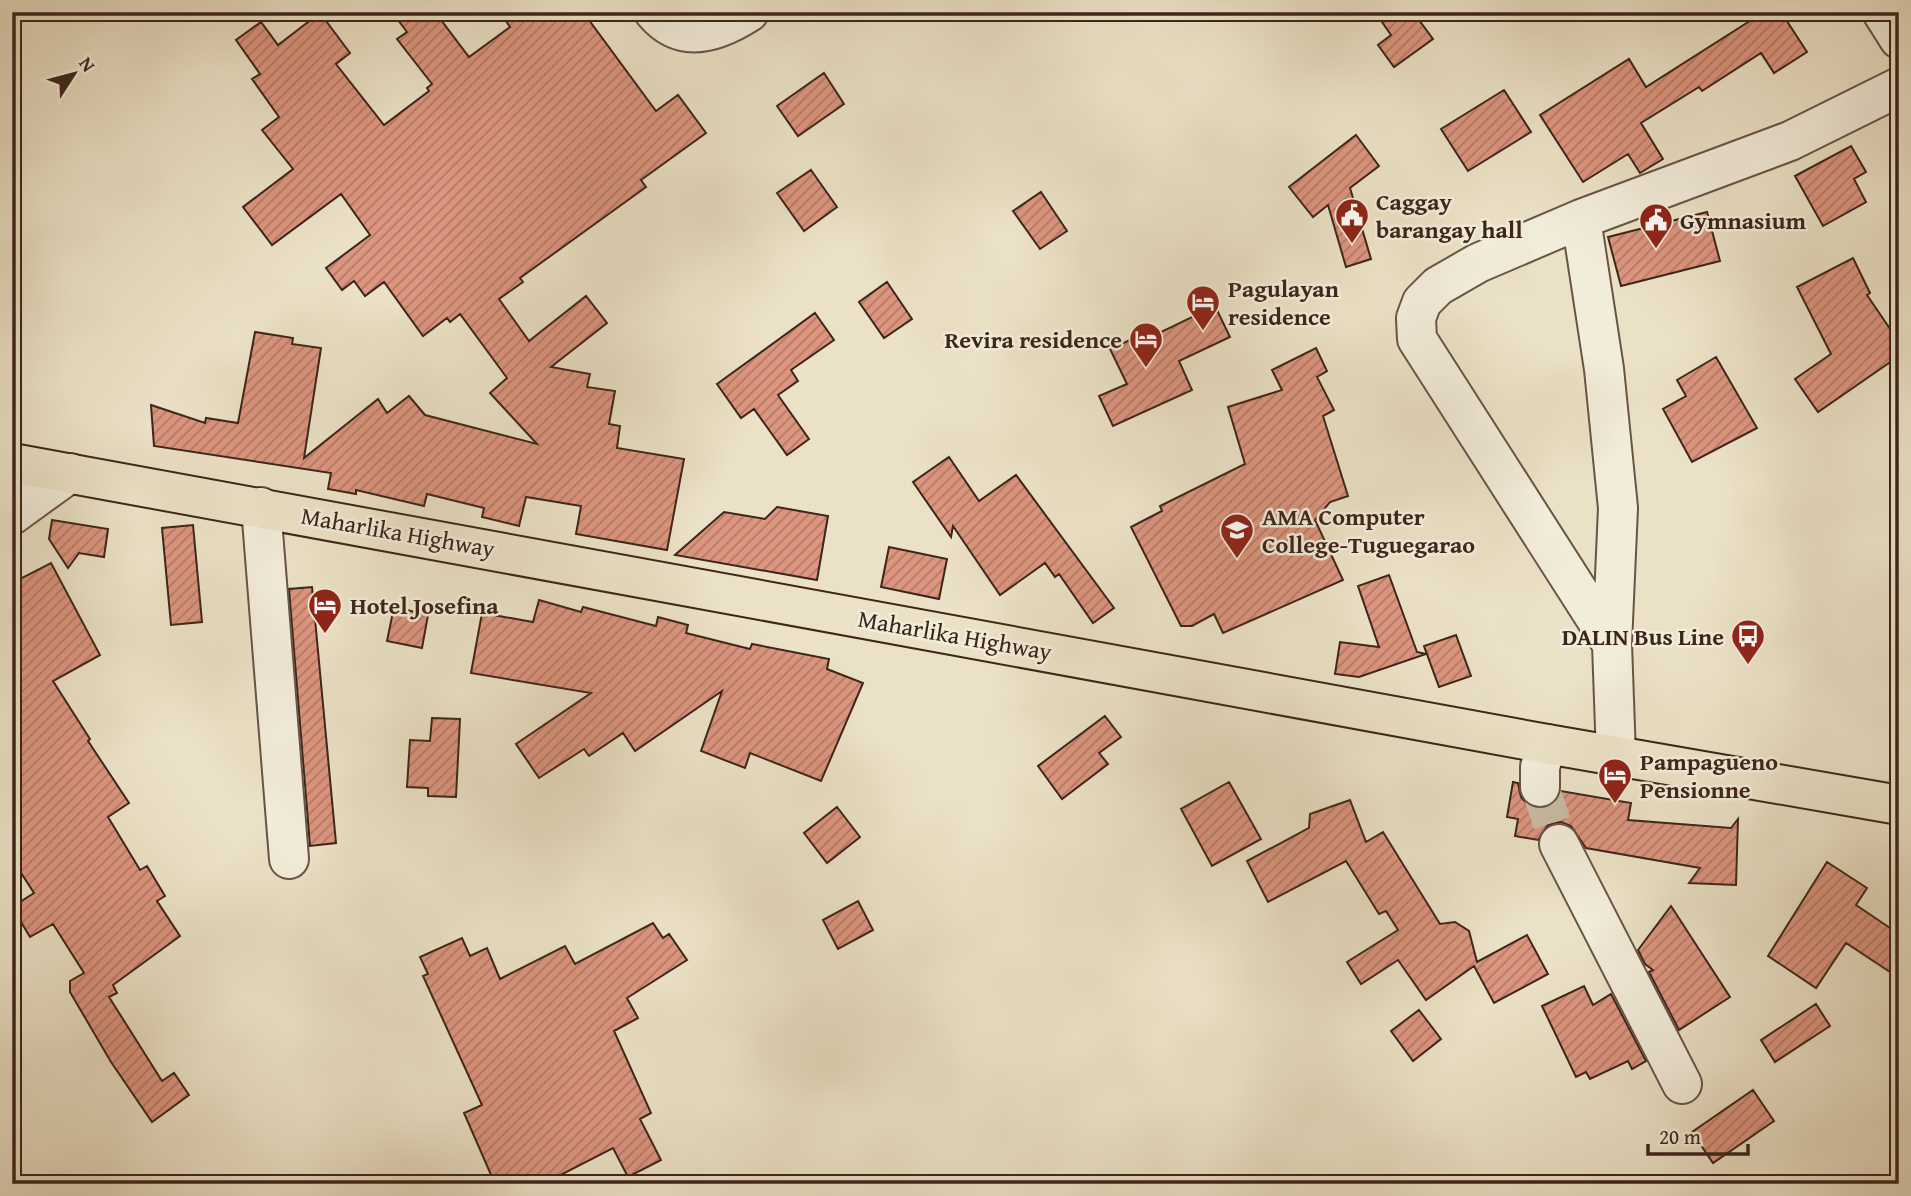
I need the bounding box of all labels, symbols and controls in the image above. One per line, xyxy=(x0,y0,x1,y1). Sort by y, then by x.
north arrow xyxy=(38,38,108,108)
text: N xyxy=(73,51,103,78)
place label: Caggay barangay hall xyxy=(1376,184,1523,247)
public building icon: Caggay barangay hall xyxy=(1333,196,1371,245)
public building icon: Gymnasium xyxy=(1637,201,1675,250)
place label: Gymnasium xyxy=(1680,203,1806,238)
place label: Pagulayan residence xyxy=(1228,271,1339,334)
hotel icon: Pagulayan residence xyxy=(1184,283,1222,332)
hotel icon: Revira residence xyxy=(1127,320,1165,369)
place label: Revira residence xyxy=(944,322,1122,357)
street label: Maharlika Highway xyxy=(298,498,498,566)
place label: AMA Computer College-Tuguegarao xyxy=(1262,499,1475,562)
school or university icon: AMA Computer College-Tuguegarao xyxy=(1218,511,1256,560)
hotel icon: Hotel Josefina xyxy=(306,586,344,635)
place label: Hotel Josefina xyxy=(350,588,499,623)
street label: Maharlika Highway xyxy=(855,601,1055,669)
bus stop icon: DALIN Bus Line xyxy=(1729,617,1767,666)
place label: DALIN Bus Line xyxy=(1562,619,1724,654)
place label: Pampagueno Pensionne xyxy=(1640,744,1778,807)
hotel icon: Pampagueno Pensionne xyxy=(1596,756,1634,805)
scale bar xyxy=(1648,1112,1748,1156)
text: 20 m xyxy=(1659,1121,1701,1152)

